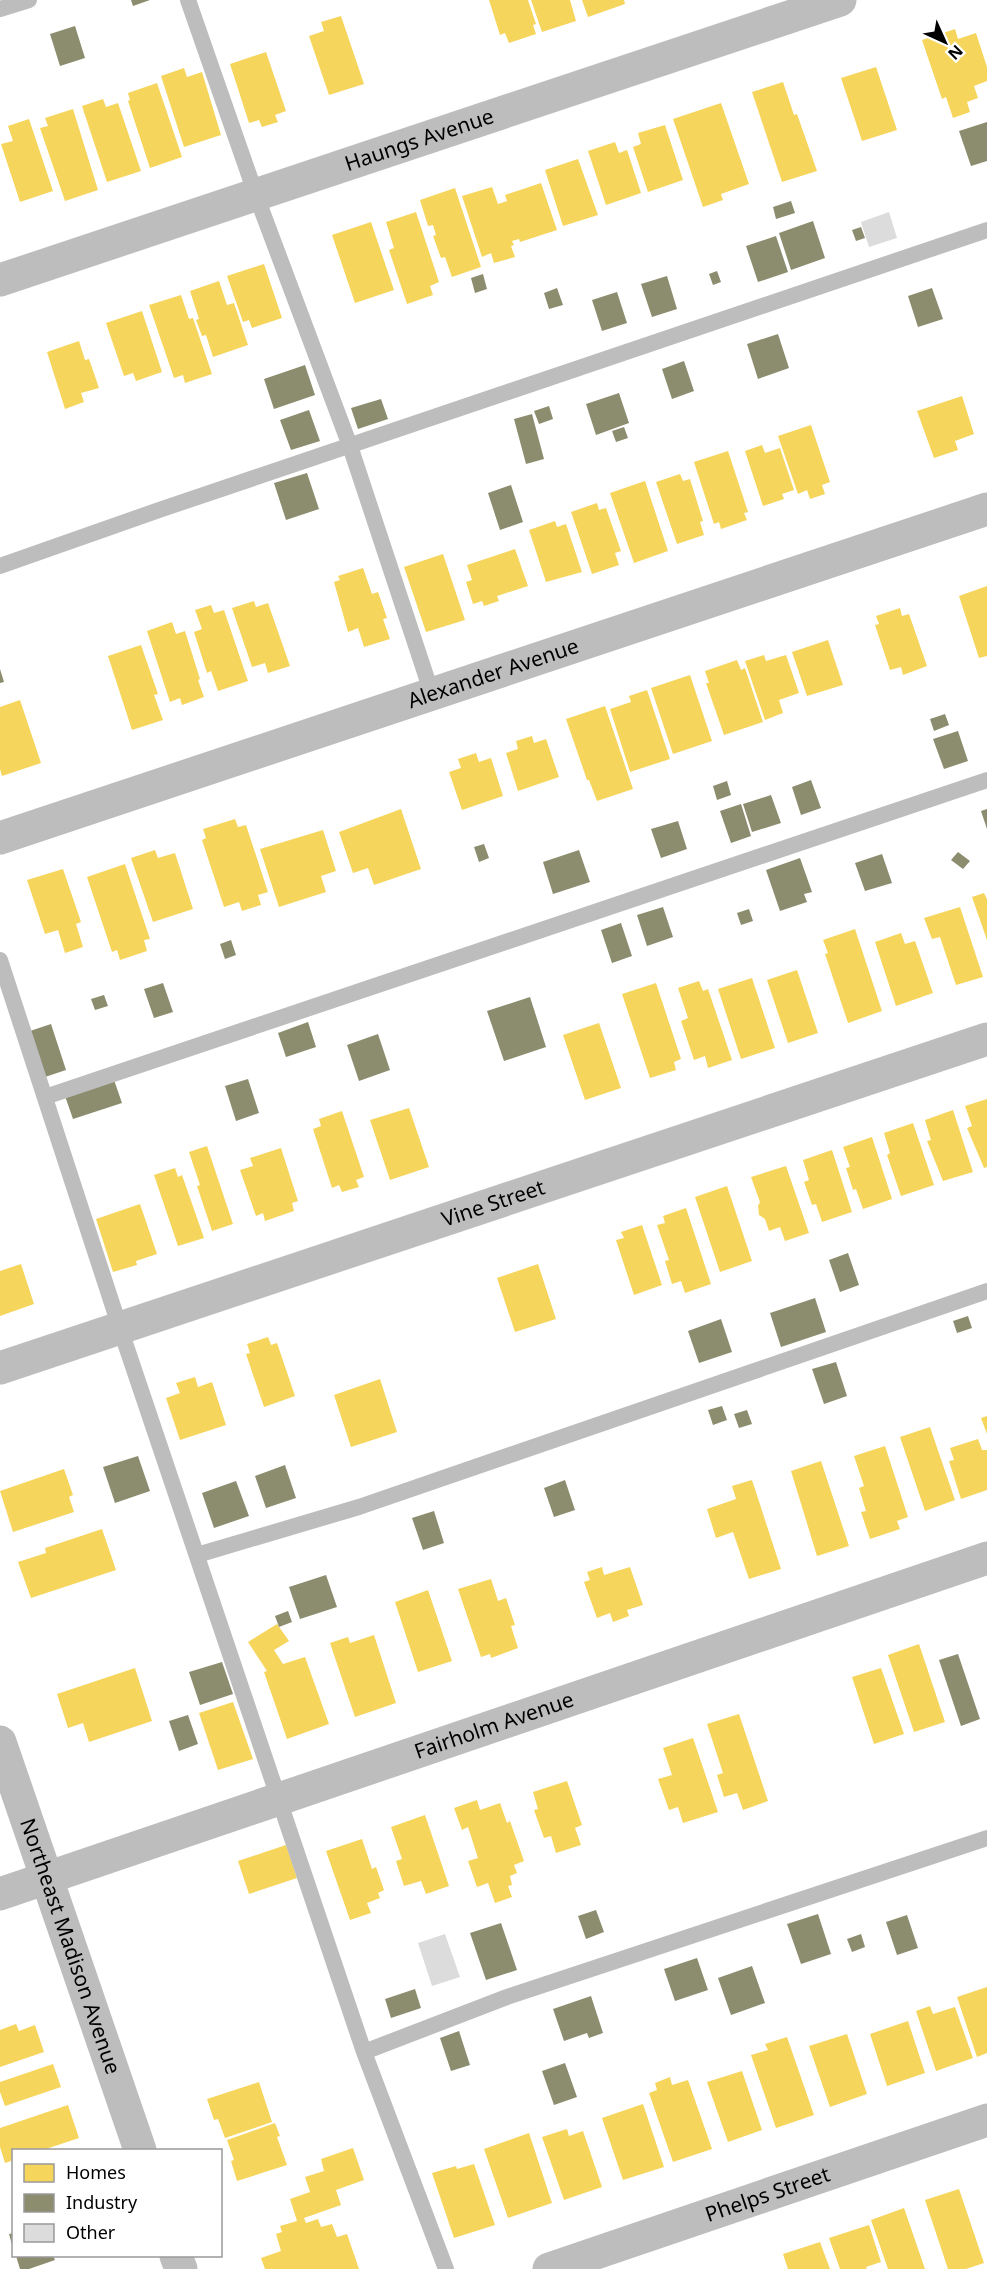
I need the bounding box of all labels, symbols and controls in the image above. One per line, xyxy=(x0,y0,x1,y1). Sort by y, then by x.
north arrow xyxy=(915,12,975,72)
text: N xyxy=(943,40,968,65)
street label: Haungs Avenue xyxy=(341,101,497,177)
street label: Alexander Avenue xyxy=(404,631,582,714)
street label: Vine Street xyxy=(438,1172,549,1233)
street label: Fairholm Avenue xyxy=(410,1685,577,1765)
street label: Northeast Madison Avenue xyxy=(14,1814,128,2078)
legend xyxy=(12,2149,222,2257)
street label: Phelps Street xyxy=(701,2159,834,2228)
text: Homes xyxy=(66,2160,126,2184)
text: Industry xyxy=(66,2190,138,2214)
text: Other xyxy=(66,2220,116,2244)

